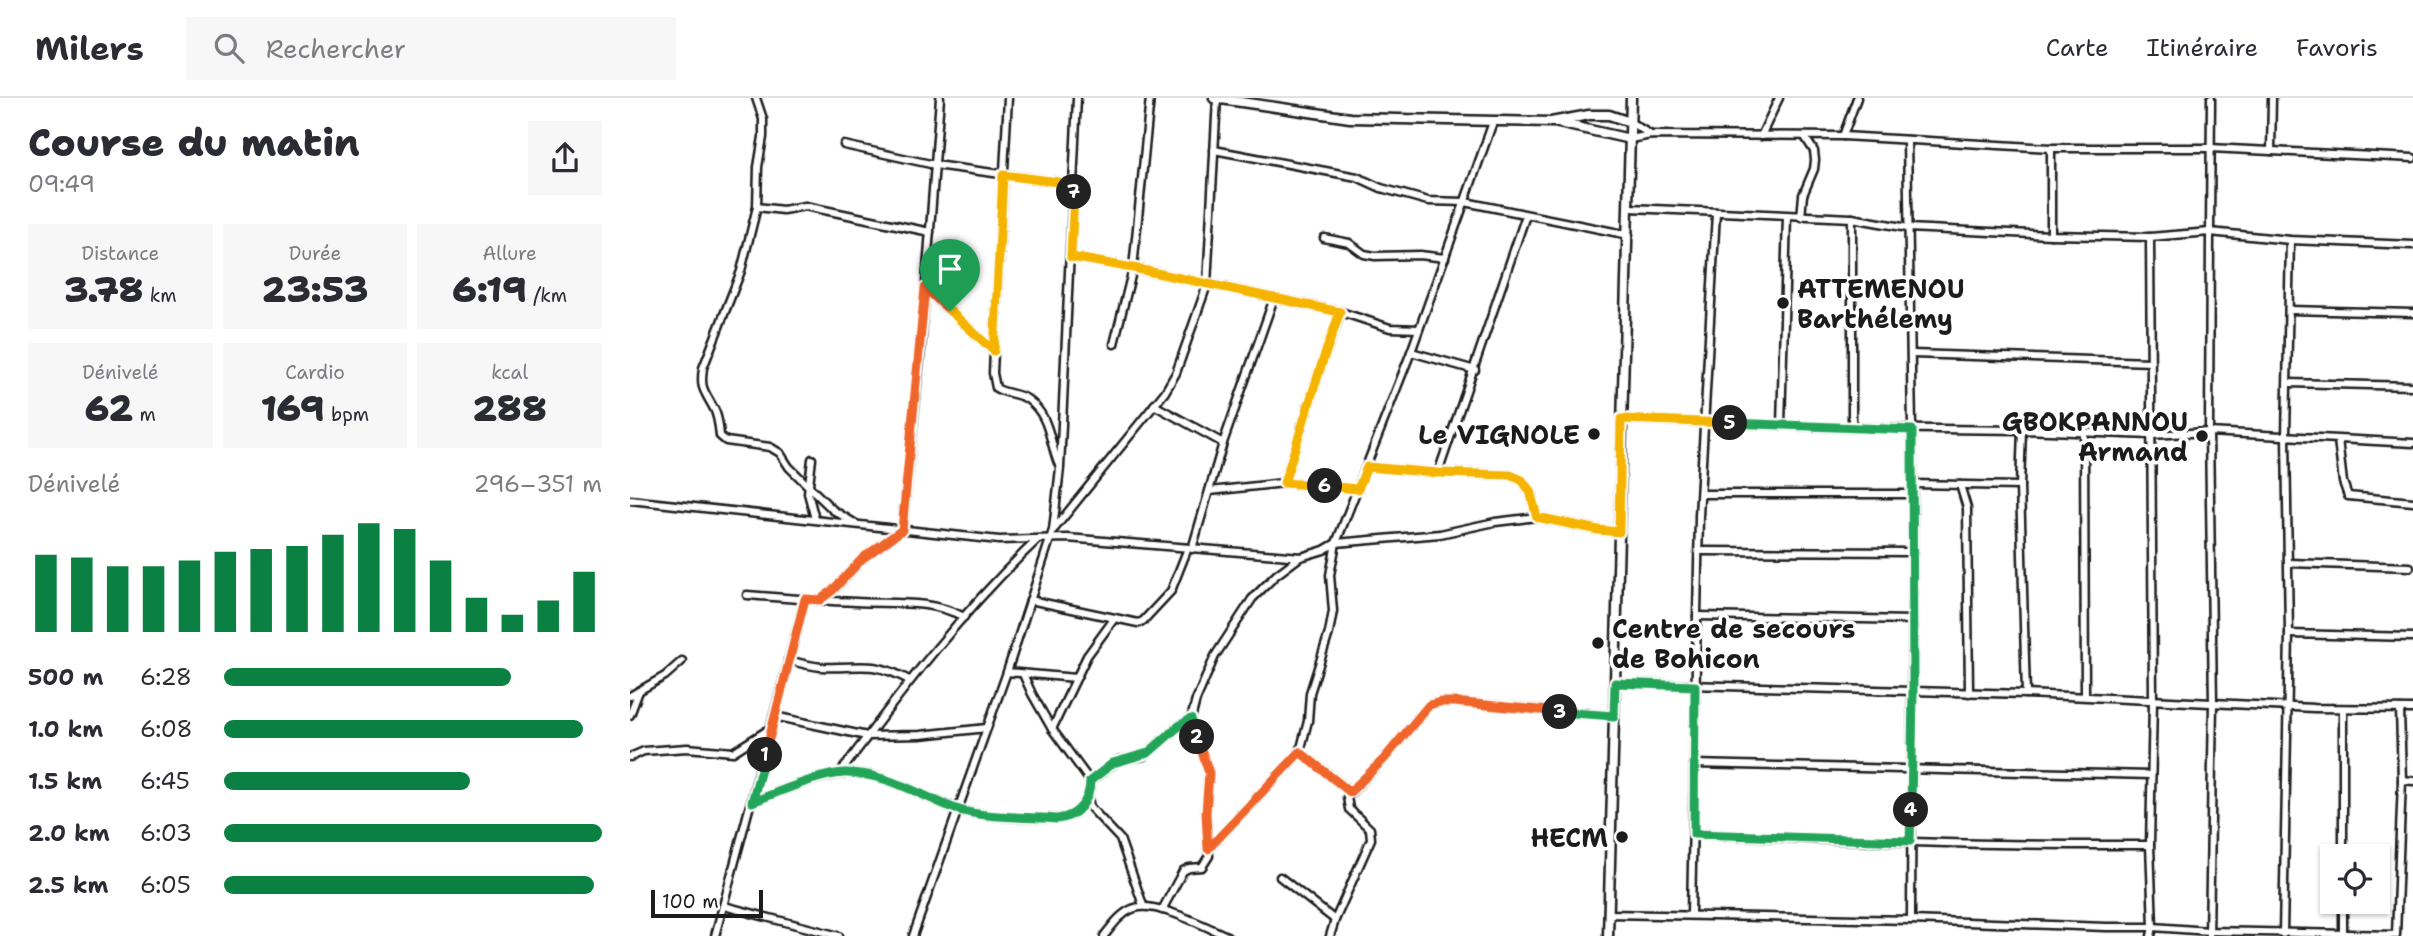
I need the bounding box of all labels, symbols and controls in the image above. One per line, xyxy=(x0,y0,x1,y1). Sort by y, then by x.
search box xyxy=(186,17,676,80)
text: Milers xyxy=(35,26,144,71)
icon: search xyxy=(210,29,248,67)
text: Rechercher xyxy=(266,31,406,66)
text: Carte xyxy=(2046,32,2109,64)
text: Itinéraire xyxy=(2147,32,2258,64)
text: Favoris xyxy=(2296,32,2378,64)
text: Course du matin xyxy=(28,117,360,168)
button: share xyxy=(528,121,602,195)
text: 09:49 xyxy=(28,169,95,199)
pin: 7 xyxy=(1056,174,1092,210)
text: 7 xyxy=(1067,179,1080,204)
pin xyxy=(920,239,980,311)
text: Distance xyxy=(81,241,159,266)
text: Durée xyxy=(289,241,341,266)
text: Allure xyxy=(483,241,537,266)
icon: arrive xyxy=(931,250,969,288)
text: 3.78 xyxy=(64,266,143,313)
text: 23:53 xyxy=(262,266,368,313)
text: 6:19 xyxy=(452,266,527,313)
place label: ATTEMENOU Barthélemy xyxy=(1797,271,1964,336)
text: km xyxy=(143,283,177,308)
text: /km xyxy=(527,283,567,308)
marker: ATTEMENOU Barthélemy xyxy=(1775,295,1791,311)
text: Dénivelé xyxy=(82,360,159,385)
text: Cardio xyxy=(285,360,345,385)
text: kcal xyxy=(491,360,528,385)
text: 62 xyxy=(85,385,133,432)
text: 169 xyxy=(261,385,324,432)
text: 288 xyxy=(473,385,547,432)
text: m xyxy=(133,402,156,427)
text: bpm xyxy=(324,402,369,427)
place label: GBOKPANNOU Armand xyxy=(2002,404,2188,469)
pin: 5 xyxy=(1712,406,1748,440)
text: 5 xyxy=(1724,410,1735,435)
place label: Le VIGNOLE xyxy=(1418,417,1580,452)
marker: Le VIGNOLE xyxy=(1586,426,1602,442)
marker: GBOKPANNOU Armand xyxy=(2194,428,2210,444)
pin: 6 xyxy=(1308,468,1342,504)
text: Dénivelé xyxy=(28,469,120,499)
text: 296–351 m xyxy=(474,469,602,499)
text: 6 xyxy=(1318,473,1331,498)
place label: Centre de secours de Bohicon xyxy=(1612,611,1856,676)
marker: Centre de secours de Bohicon xyxy=(1590,635,1606,651)
text: 500 m xyxy=(28,662,103,692)
text: 6:28 xyxy=(140,662,192,692)
pin: 3 xyxy=(1542,694,1578,730)
text: 3 xyxy=(1553,699,1566,724)
text: 1.0 km xyxy=(28,714,103,744)
text: 6:08 xyxy=(140,714,193,744)
pin: 2 xyxy=(1180,720,1214,754)
text: 2 xyxy=(1190,724,1203,749)
pin: 1 xyxy=(748,738,782,772)
text: 1 xyxy=(760,742,769,767)
text: 1.5 km xyxy=(28,766,102,796)
text: 6:45 xyxy=(140,766,190,796)
pin: 4 xyxy=(1894,792,1928,828)
text: 4 xyxy=(1904,797,1917,822)
text: 2.0 km xyxy=(28,818,110,848)
text: 6:03 xyxy=(140,818,192,848)
place label: HECM xyxy=(1530,820,1608,855)
marker: HECM xyxy=(1614,829,1630,845)
map controls xyxy=(2320,844,2390,914)
button: locate xyxy=(2320,844,2390,914)
text: 2.5 km xyxy=(28,870,109,900)
text: 6:05 xyxy=(140,870,191,900)
scale bar xyxy=(651,887,763,919)
text: 100 m xyxy=(662,889,719,914)

